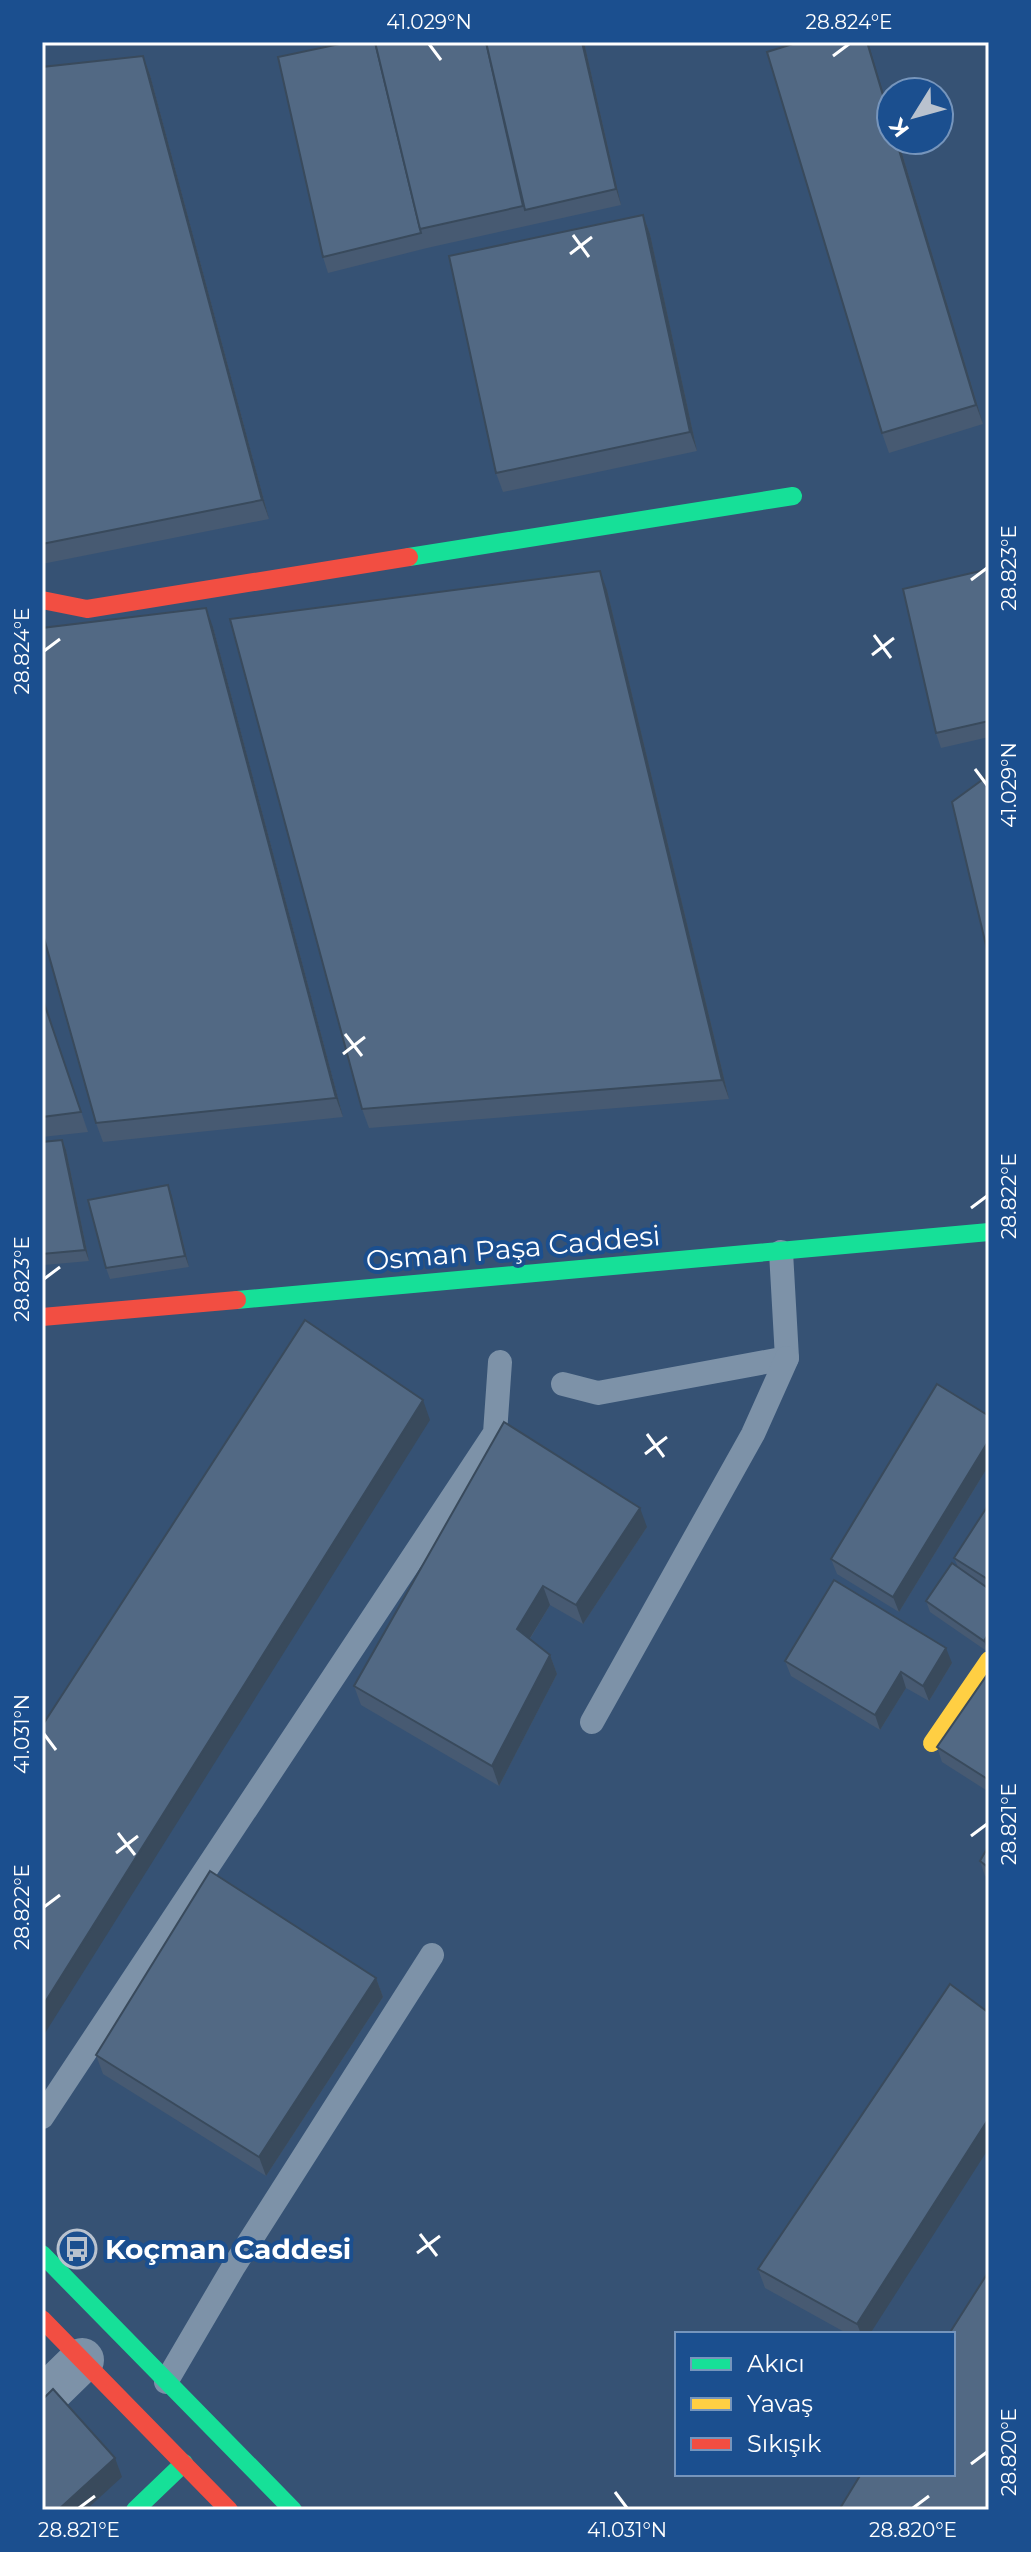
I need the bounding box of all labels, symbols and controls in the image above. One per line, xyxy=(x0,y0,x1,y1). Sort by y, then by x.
text: 41.029°N xyxy=(386,10,472,34)
text: 28.824°E xyxy=(806,10,892,34)
north arrow xyxy=(875,76,955,156)
text: K xyxy=(883,113,915,142)
text: 28.823°E xyxy=(997,525,1021,611)
text: 28.824°E xyxy=(10,608,34,694)
text: 41.029°N xyxy=(997,742,1021,828)
text: 28.822°E xyxy=(997,1153,1021,1239)
street label: Osman Paşa Caddesi xyxy=(364,1218,662,1278)
text: 28.823°E xyxy=(10,1236,34,1322)
text: 41.031°N xyxy=(10,1694,34,1774)
text: 28.821°E xyxy=(997,1783,1021,1865)
text: 28.822°E xyxy=(10,1864,34,1950)
bus stop icon: Koçman Caddesi xyxy=(56,2228,98,2270)
place label: Koçman Caddesi xyxy=(105,2232,351,2266)
legend xyxy=(675,2332,955,2476)
text: Akıcı xyxy=(747,2349,805,2378)
text: Yavaş xyxy=(747,2389,813,2418)
text: 28.820°E xyxy=(997,2408,1021,2496)
text: Sıkışık xyxy=(747,2429,822,2458)
text: 28.821°E xyxy=(38,2518,120,2542)
text: 41.031°N xyxy=(587,2518,667,2542)
text: 28.820°E xyxy=(869,2518,957,2542)

